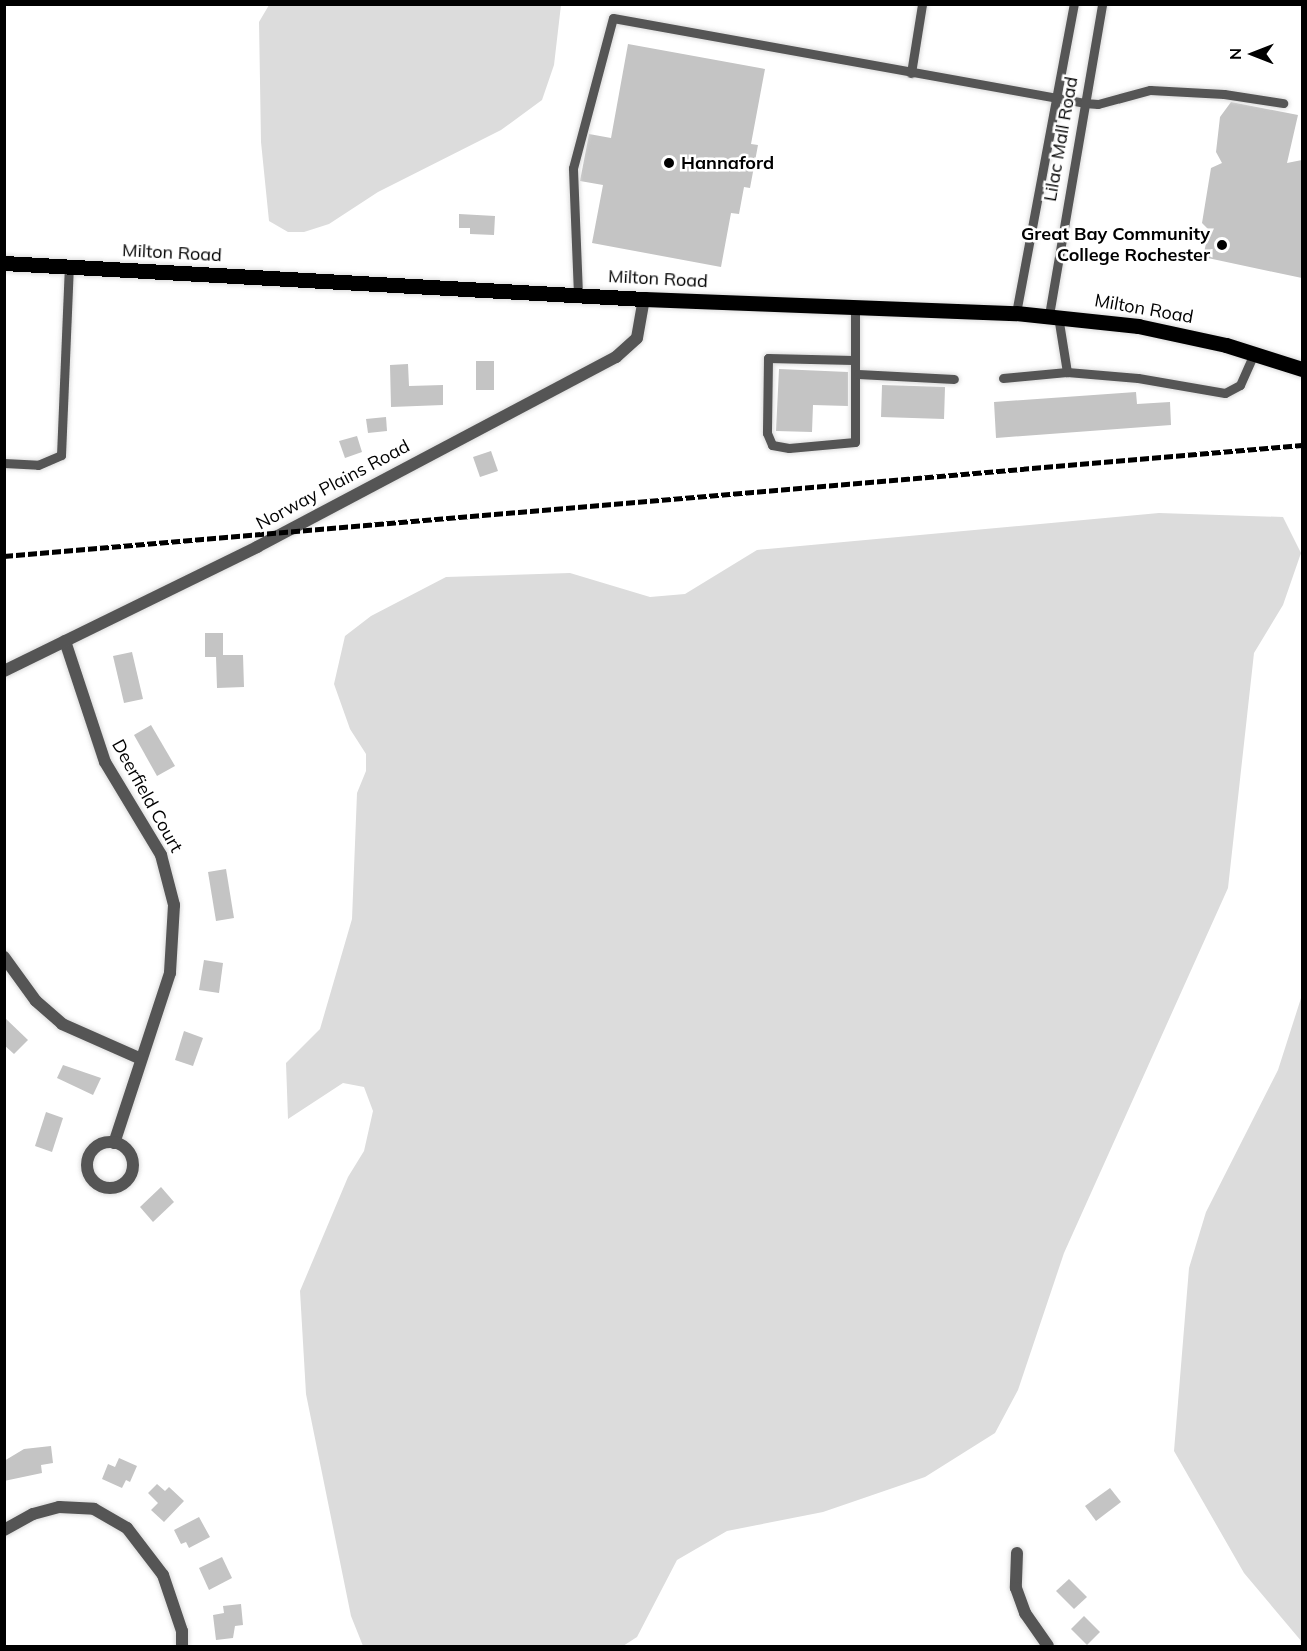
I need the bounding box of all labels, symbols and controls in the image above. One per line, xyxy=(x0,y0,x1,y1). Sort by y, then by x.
north arrow xyxy=(1223,24,1283,84)
text: N xyxy=(1225,48,1245,60)
street label: Lilac Mall Road xyxy=(1039,75,1083,203)
place label: Hannaford xyxy=(681,152,774,174)
marker: Hannaford xyxy=(662,156,676,170)
place label: Great Bay Community College Rochester xyxy=(1021,224,1210,266)
marker: Great Bay Community College Rochester xyxy=(1215,238,1229,252)
street label: Milton Road xyxy=(122,240,222,266)
street label: Milton Road xyxy=(608,266,708,292)
street label: Milton Road xyxy=(1093,290,1195,328)
street label: Norway Plains Road xyxy=(253,435,413,535)
street label: Deerfield Court xyxy=(107,736,187,856)

